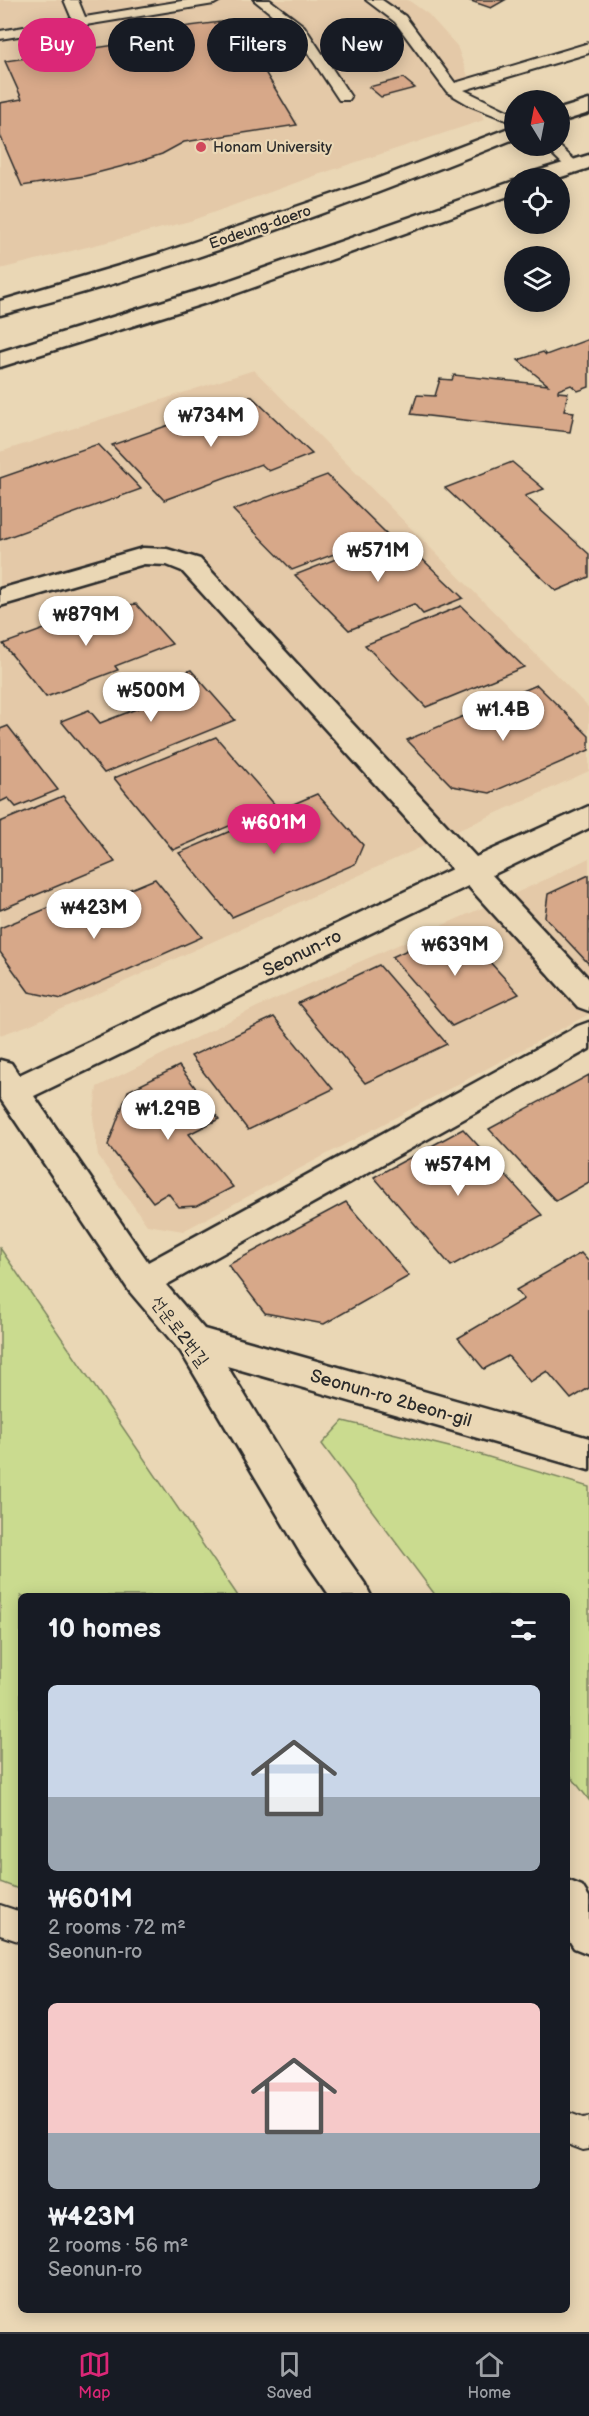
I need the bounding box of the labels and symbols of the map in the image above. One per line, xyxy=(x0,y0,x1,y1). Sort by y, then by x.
north arrow xyxy=(504,90,570,156)
place label: Honam University xyxy=(213,138,332,157)
marker: Honam University xyxy=(194,140,208,154)
street label: Eodeung-daero xyxy=(207,201,314,254)
pin: ₩734M xyxy=(169,397,253,448)
pin: ₩571M xyxy=(336,532,420,583)
pin: ₩879M xyxy=(44,596,128,647)
pin: ₩500M xyxy=(109,672,193,723)
pin: ₩1.4B xyxy=(461,691,545,742)
pin: ₩601M xyxy=(232,804,316,855)
pin: ₩423M xyxy=(52,889,136,940)
street label: Seonun-ro xyxy=(259,925,345,982)
pin: ₩639M xyxy=(413,926,497,977)
pin: ₩1.29B xyxy=(119,1090,217,1141)
pin: ₩574M xyxy=(416,1146,500,1197)
street label: 선운로2번길 xyxy=(146,1292,213,1371)
street label: Seonun-ro 2beon-gil xyxy=(308,1365,474,1432)

